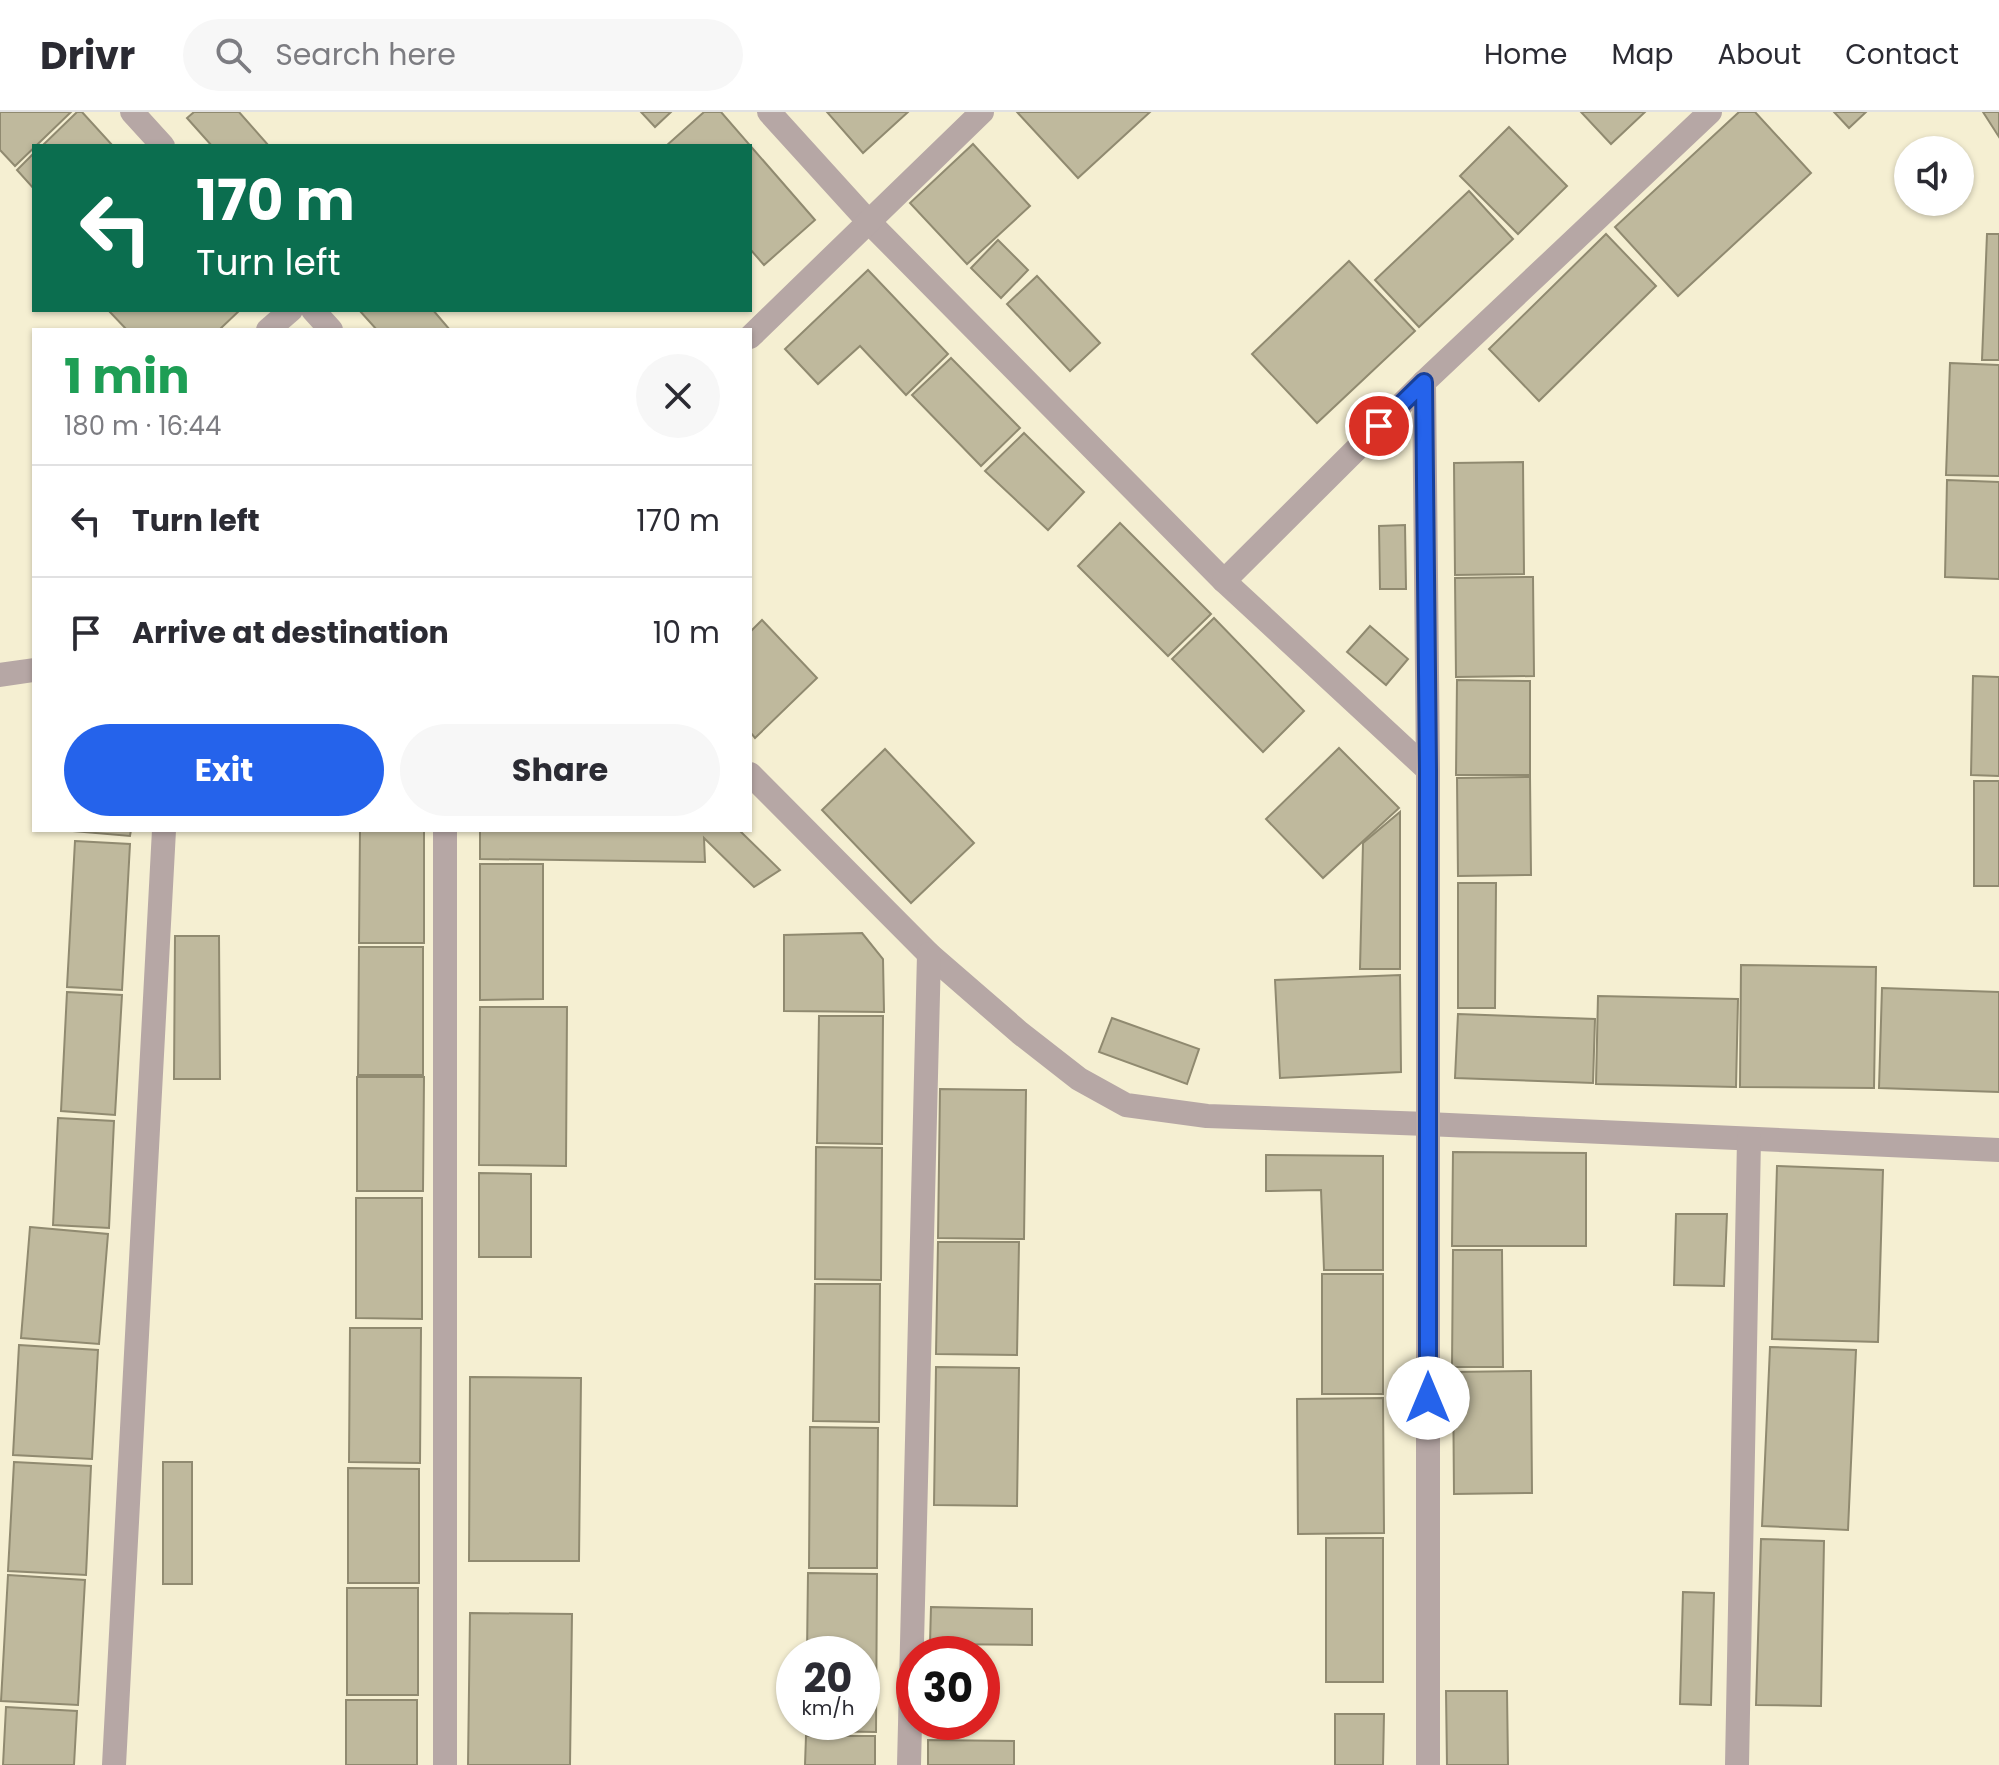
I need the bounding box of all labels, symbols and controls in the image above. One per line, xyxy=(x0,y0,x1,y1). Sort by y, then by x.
search box xyxy=(183,19,743,91)
text: Drivr xyxy=(40,29,135,82)
icon: search xyxy=(211,33,255,77)
text: Search here xyxy=(275,33,456,76)
text: Home xyxy=(1484,35,1567,74)
text: Map xyxy=(1611,35,1673,74)
text: About xyxy=(1717,35,1801,74)
text: Contact xyxy=(1845,35,1959,74)
map controls xyxy=(1894,136,1974,216)
button: sound xyxy=(1894,136,1974,216)
text: 170 m xyxy=(196,161,355,240)
icon: left xyxy=(64,176,168,280)
text: Turn left xyxy=(196,237,341,288)
text: 1 min xyxy=(64,343,190,410)
button: close xyxy=(636,354,720,438)
pin xyxy=(1345,392,1413,460)
icon: arrive xyxy=(1357,404,1401,448)
text: 180 m · 16:44 xyxy=(64,408,221,444)
icon: left xyxy=(64,499,108,543)
text: Turn left xyxy=(132,499,260,542)
text: 170 m xyxy=(636,499,720,542)
icon: arrive xyxy=(64,611,108,655)
text: Arrive at destination xyxy=(132,611,449,654)
text: 10 m xyxy=(653,611,720,654)
button: Exit xyxy=(64,724,384,816)
button: Share xyxy=(400,724,720,816)
position arrow xyxy=(1386,1356,1470,1440)
speed limit sign: 30 xyxy=(896,1636,1000,1740)
text: 20 xyxy=(804,1650,852,1706)
text: km/h xyxy=(801,1694,855,1722)

